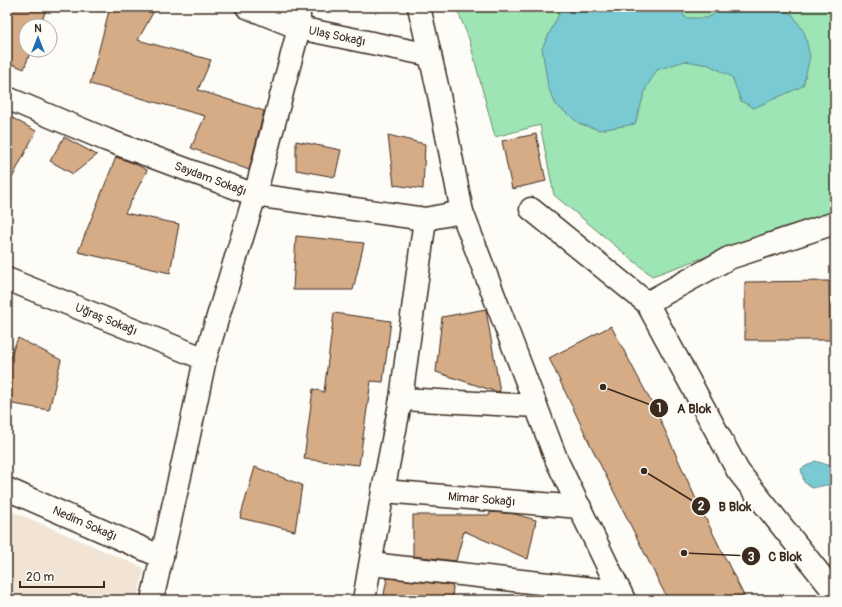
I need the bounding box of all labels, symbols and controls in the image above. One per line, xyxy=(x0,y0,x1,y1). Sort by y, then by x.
north arrow xyxy=(18,18,58,58)
text: N xyxy=(34,22,42,35)
street label: Ulaş Sokağı xyxy=(307,23,367,49)
street label: Saydam Sokağı xyxy=(172,158,249,199)
street label: Uğraş Sokağı xyxy=(73,300,139,338)
callout: A Blok xyxy=(649,396,719,421)
text: 1 xyxy=(657,401,661,416)
text: A Blok xyxy=(677,401,712,417)
street label: Mimar Sokağı xyxy=(448,489,516,509)
callout: B Blok xyxy=(691,494,760,519)
text: 2 xyxy=(698,499,705,514)
text: B Blok xyxy=(718,499,752,515)
street label: Nedim Sokağı xyxy=(50,502,119,544)
callout: C Blok xyxy=(741,544,810,569)
text: C Blok xyxy=(768,549,802,565)
text: 3 xyxy=(748,550,755,565)
scale bar xyxy=(20,563,104,589)
text: 20 m xyxy=(26,570,55,585)

